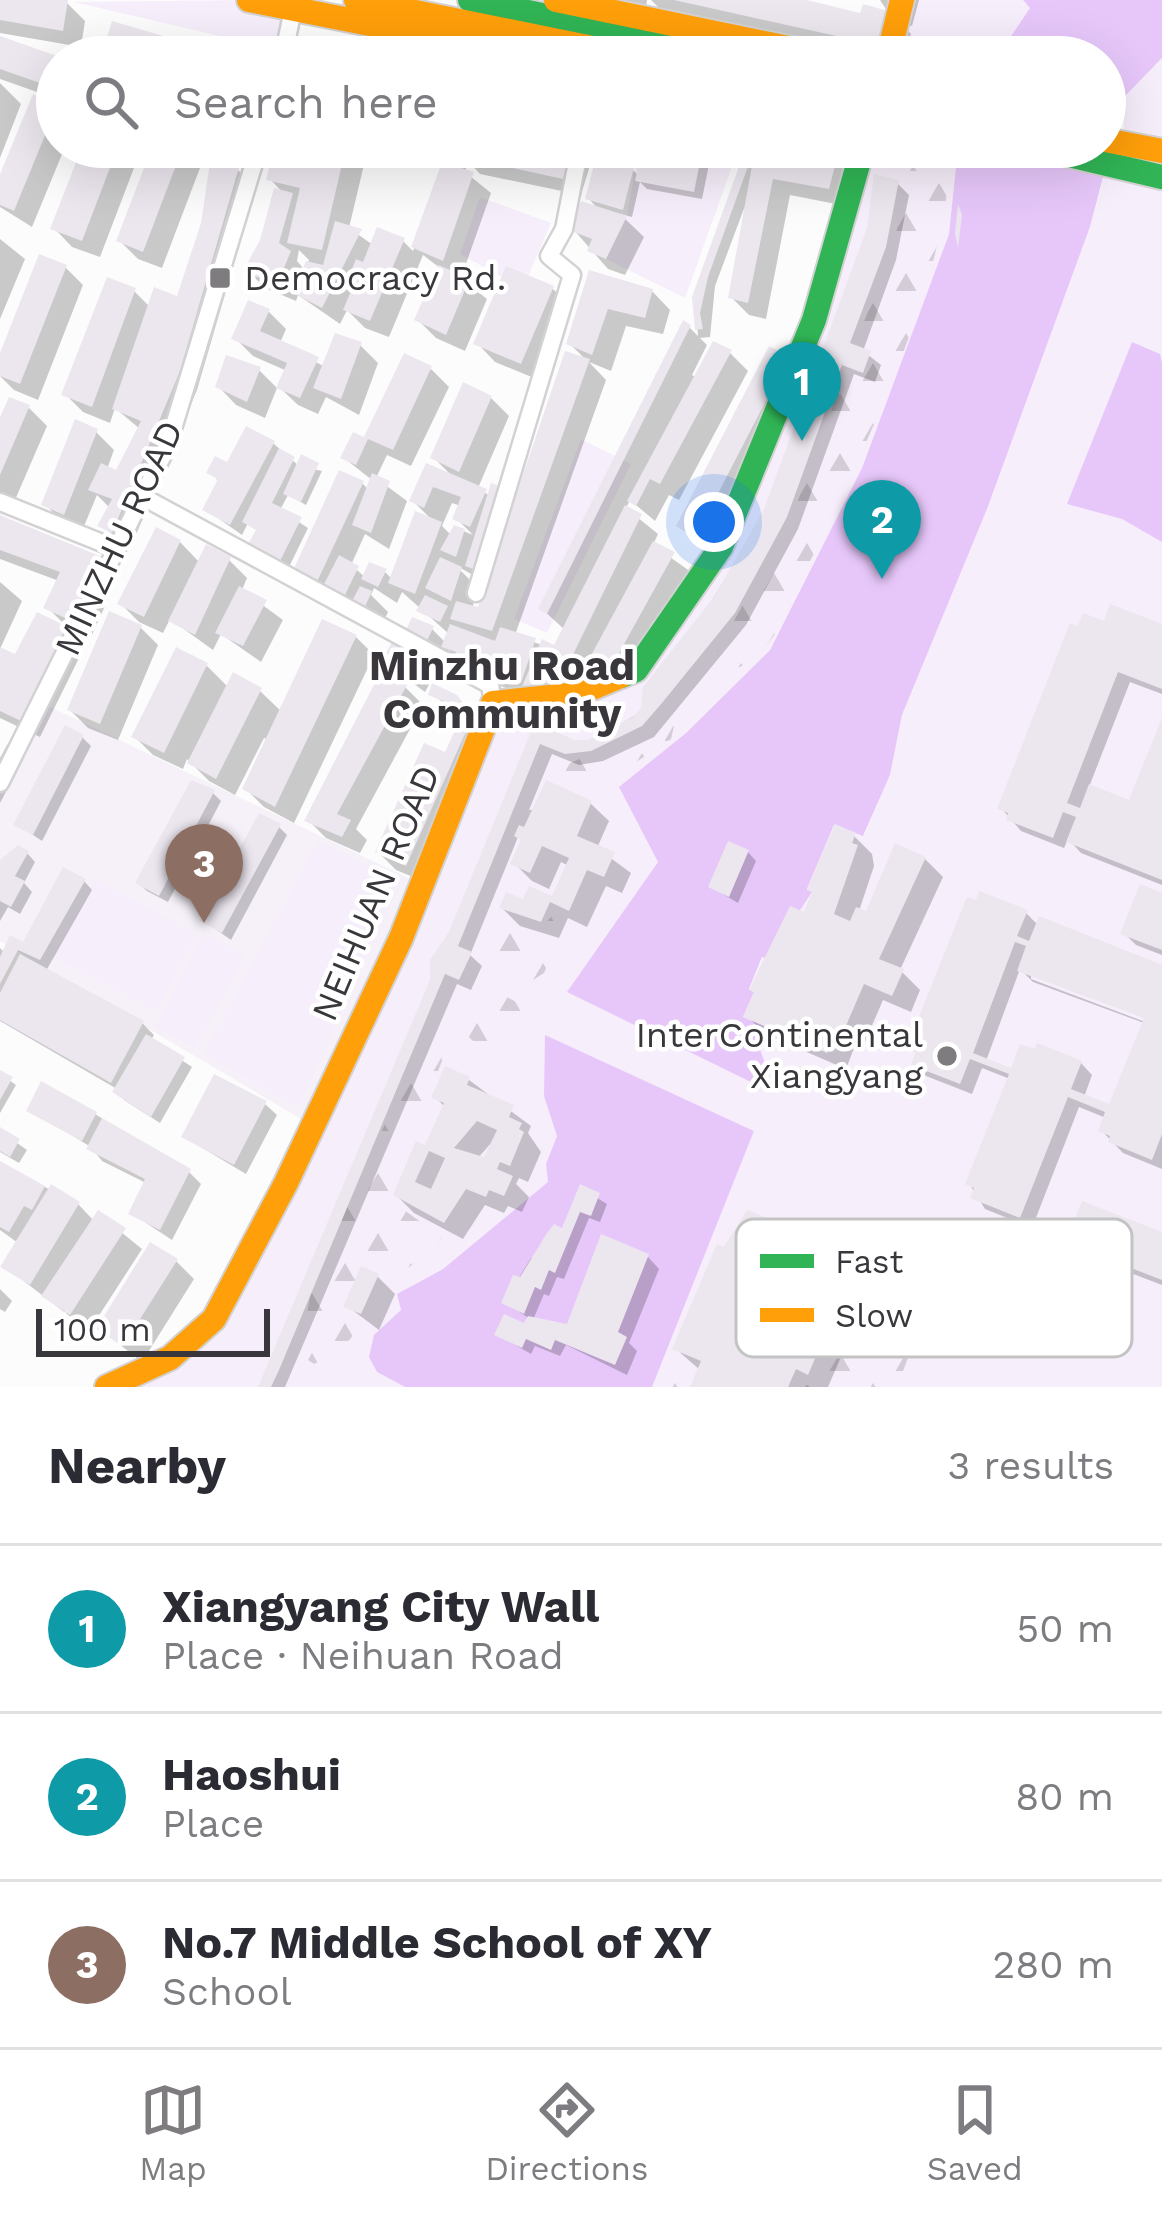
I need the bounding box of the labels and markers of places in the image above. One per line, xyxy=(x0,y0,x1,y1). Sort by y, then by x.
place label: Democracy Rd. xyxy=(244,257,506,299)
marker: Democracy Rd. xyxy=(207,265,233,291)
pin: 1 xyxy=(763,342,841,441)
pin: 2 xyxy=(843,480,921,579)
pin: 3 xyxy=(165,824,243,923)
place label: InterContinental Xiangyang xyxy=(635,1014,924,1097)
marker: InterContinental Xiangyang xyxy=(934,1043,960,1069)

